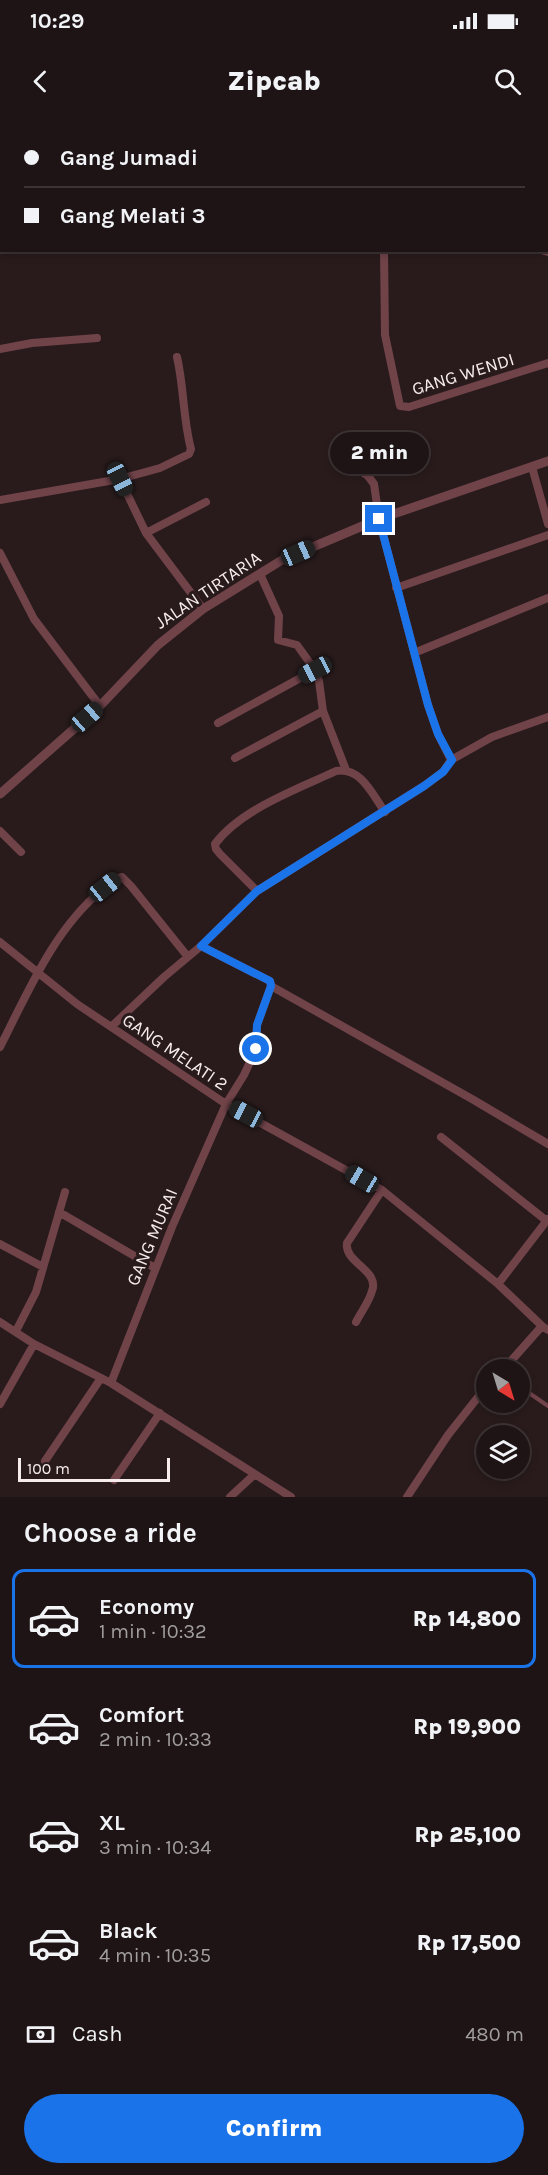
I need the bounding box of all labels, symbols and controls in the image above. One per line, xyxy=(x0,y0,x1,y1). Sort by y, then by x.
text: 10:29 xyxy=(30,8,84,34)
icon: back xyxy=(24,65,57,98)
text: Zipcab xyxy=(227,65,321,97)
icon: search xyxy=(491,65,524,98)
text: Gang Jumadi xyxy=(60,145,198,171)
text: Gang Melati 3 xyxy=(60,203,205,229)
street label: GANG WENDI xyxy=(409,348,517,400)
callout: 2 min xyxy=(330,432,428,474)
text: 2 min xyxy=(351,441,408,464)
car xyxy=(104,459,136,499)
route end xyxy=(365,505,392,532)
car xyxy=(278,537,318,569)
street label: JALAN TIRTARIA xyxy=(151,546,265,634)
car xyxy=(295,654,335,686)
car xyxy=(68,698,106,736)
car xyxy=(85,869,125,905)
street label: GANG MELATI 2 xyxy=(118,1009,232,1095)
route start xyxy=(242,1035,269,1062)
car xyxy=(226,1098,266,1130)
car xyxy=(342,1162,382,1196)
street label: GANG MURAI xyxy=(122,1185,182,1289)
north arrow xyxy=(476,1359,530,1413)
map controls xyxy=(476,1359,530,1479)
button: layers xyxy=(476,1425,530,1479)
scale bar xyxy=(18,1455,170,1482)
text: 100 m xyxy=(27,1459,70,1478)
text: Choose a ride xyxy=(24,1517,197,1549)
icon: car xyxy=(27,1592,81,1646)
text: Economy xyxy=(99,1594,194,1620)
text: Rp 14,800 xyxy=(413,1606,521,1632)
text: 1 min · 10:32 xyxy=(99,1620,207,1643)
icon: car xyxy=(27,1700,81,1754)
text: Comfort xyxy=(99,1702,184,1728)
text: Rp 19,900 xyxy=(413,1714,521,1740)
text: 2 min · 10:33 xyxy=(99,1728,212,1751)
icon: car xyxy=(27,1808,81,1862)
text: XL xyxy=(99,1810,125,1836)
text: Rp 25,100 xyxy=(414,1822,521,1848)
text: 3 min · 10:34 xyxy=(99,1836,211,1859)
icon: car xyxy=(27,1916,81,1970)
text: Black xyxy=(99,1918,158,1944)
text: Rp 17,500 xyxy=(417,1930,521,1956)
text: 4 min · 10:35 xyxy=(99,1944,211,1967)
icon: cash xyxy=(24,2018,57,2051)
text: Cash xyxy=(72,2021,122,2047)
text: 480 m xyxy=(465,2023,524,2046)
button: Confirm xyxy=(24,2094,524,2163)

